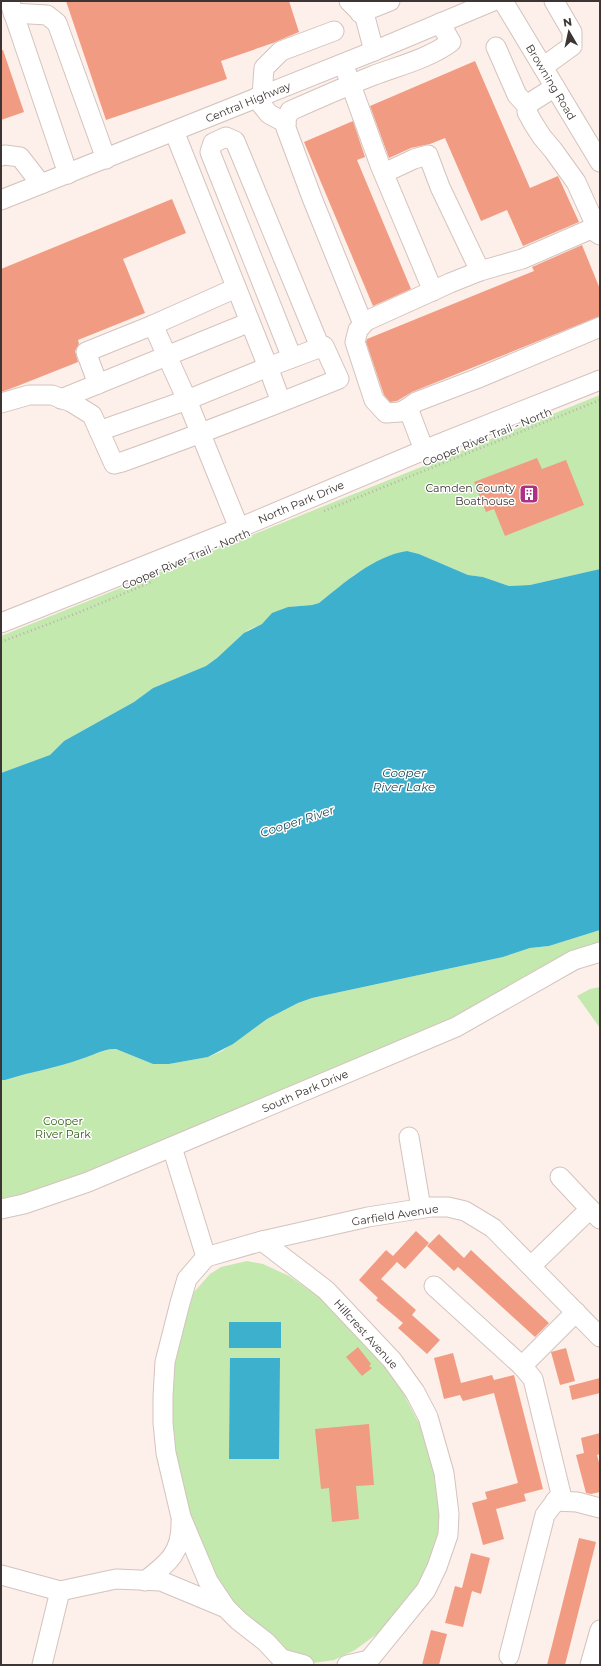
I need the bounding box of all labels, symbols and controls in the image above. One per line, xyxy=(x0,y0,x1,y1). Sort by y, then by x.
north arrow xyxy=(549,12,589,52)
text: N xyxy=(562,15,573,30)
street label: Browning Road xyxy=(523,42,579,122)
street label: Central Highway xyxy=(203,78,293,126)
street label: Cooper River Trail - North xyxy=(420,405,554,469)
street label: North Park Drive xyxy=(256,477,346,526)
place label: Camden County Boathouse xyxy=(425,481,515,508)
building icon: Camden County Boathouse xyxy=(518,483,540,505)
street label: Cooper River Trail - North xyxy=(120,526,252,592)
water label: Cooper River Lake xyxy=(373,765,435,794)
water label: Cooper River xyxy=(258,802,336,840)
street label: South Park Drive xyxy=(260,1066,351,1116)
park label: Cooper River Park xyxy=(35,1114,91,1141)
street label: Garfield Avenue xyxy=(351,1201,440,1229)
street label: Hillcrest Avenue xyxy=(331,1296,401,1372)

